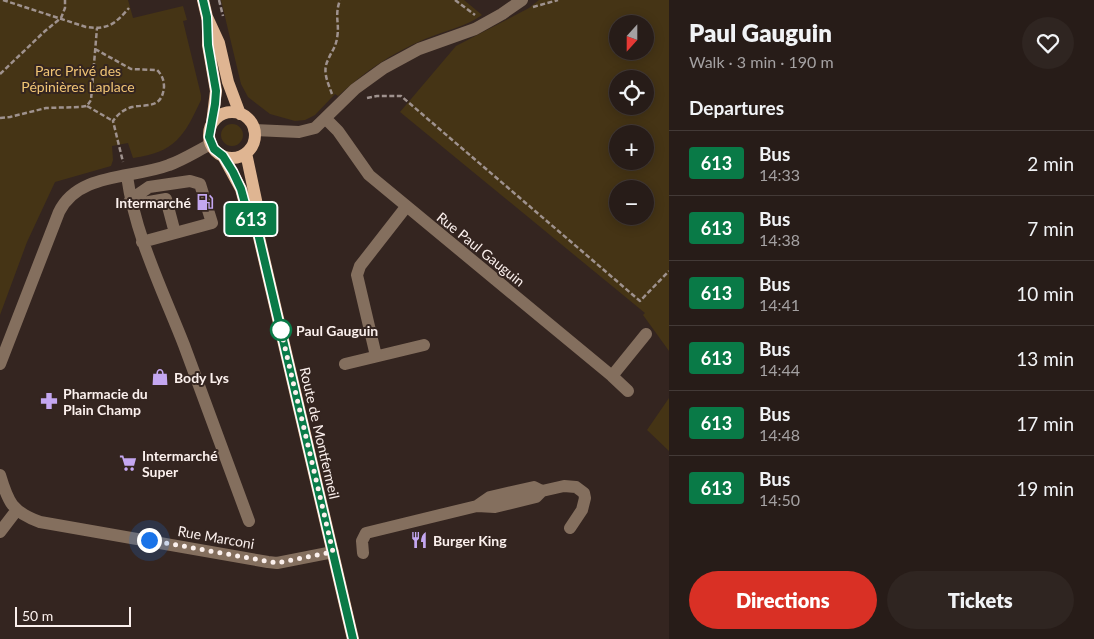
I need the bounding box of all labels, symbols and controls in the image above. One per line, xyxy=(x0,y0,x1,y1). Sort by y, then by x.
north arrow xyxy=(609,15,654,60)
map controls xyxy=(609,15,654,225)
button: heart xyxy=(1022,17,1074,69)
text: Paul Gauguin xyxy=(689,18,832,47)
text: Walk · 3 min · 190 m xyxy=(689,52,834,71)
park label: Parc Privé des Pépinières Laplace xyxy=(21,62,135,95)
button: locate xyxy=(609,70,654,115)
text: Departures xyxy=(689,96,784,119)
button: + xyxy=(609,125,654,170)
text: Bus xyxy=(759,142,790,165)
text: 613 xyxy=(701,152,732,174)
text: 2 min xyxy=(1027,152,1074,175)
text: 14:33 xyxy=(759,165,800,184)
button: − xyxy=(609,180,654,225)
fuel station icon: Intermarché xyxy=(195,192,215,212)
place label: Intermarché xyxy=(115,194,192,211)
line badge: 613 xyxy=(222,203,280,235)
text: Bus xyxy=(759,207,790,230)
text: 613 xyxy=(235,208,267,230)
street label: Rue Paul Gauguin xyxy=(434,208,528,290)
text: 613 xyxy=(701,217,732,239)
text: 7 min xyxy=(1027,217,1074,240)
text: 14:38 xyxy=(759,230,800,249)
text: Bus xyxy=(759,272,790,295)
text: 613 xyxy=(701,282,732,304)
text: 10 min xyxy=(1016,282,1074,305)
text: 14:41 xyxy=(759,295,800,314)
marker: Paul Gauguin xyxy=(270,319,292,341)
place label: Paul Gauguin xyxy=(296,322,378,339)
text: Bus xyxy=(759,337,790,360)
text: 613 xyxy=(701,347,732,369)
text: 13 min xyxy=(1016,347,1074,370)
text: 14:44 xyxy=(759,360,800,379)
street label: Route de Montfermeil xyxy=(297,365,343,501)
shop icon: Body Lys xyxy=(150,367,170,387)
place label: Body Lys xyxy=(174,369,229,386)
place label: Pharmacie du Plain Champ xyxy=(63,385,148,418)
pharmacy icon: Pharmacie du Plain Champ xyxy=(39,391,59,411)
text: Bus xyxy=(759,402,790,425)
text: 613 xyxy=(701,412,732,434)
text: 17 min xyxy=(1016,412,1074,435)
text: 14:48 xyxy=(759,425,800,444)
place label: Intermarché Super xyxy=(142,447,218,480)
supermarket icon: Intermarché Super xyxy=(118,453,138,473)
text: Bus xyxy=(759,467,790,490)
text: 613 xyxy=(701,477,732,499)
text: 19 min xyxy=(1016,477,1074,500)
text: 14:50 xyxy=(759,490,800,509)
street label: Rue Marconi xyxy=(176,522,256,552)
your location xyxy=(137,528,162,553)
restaurant icon: Burger King xyxy=(409,530,429,550)
place label: Burger King xyxy=(433,532,507,549)
button: Directions xyxy=(689,571,877,629)
button: Tickets xyxy=(887,571,1074,629)
scale bar xyxy=(15,604,131,627)
text: 50 m xyxy=(22,607,53,624)

